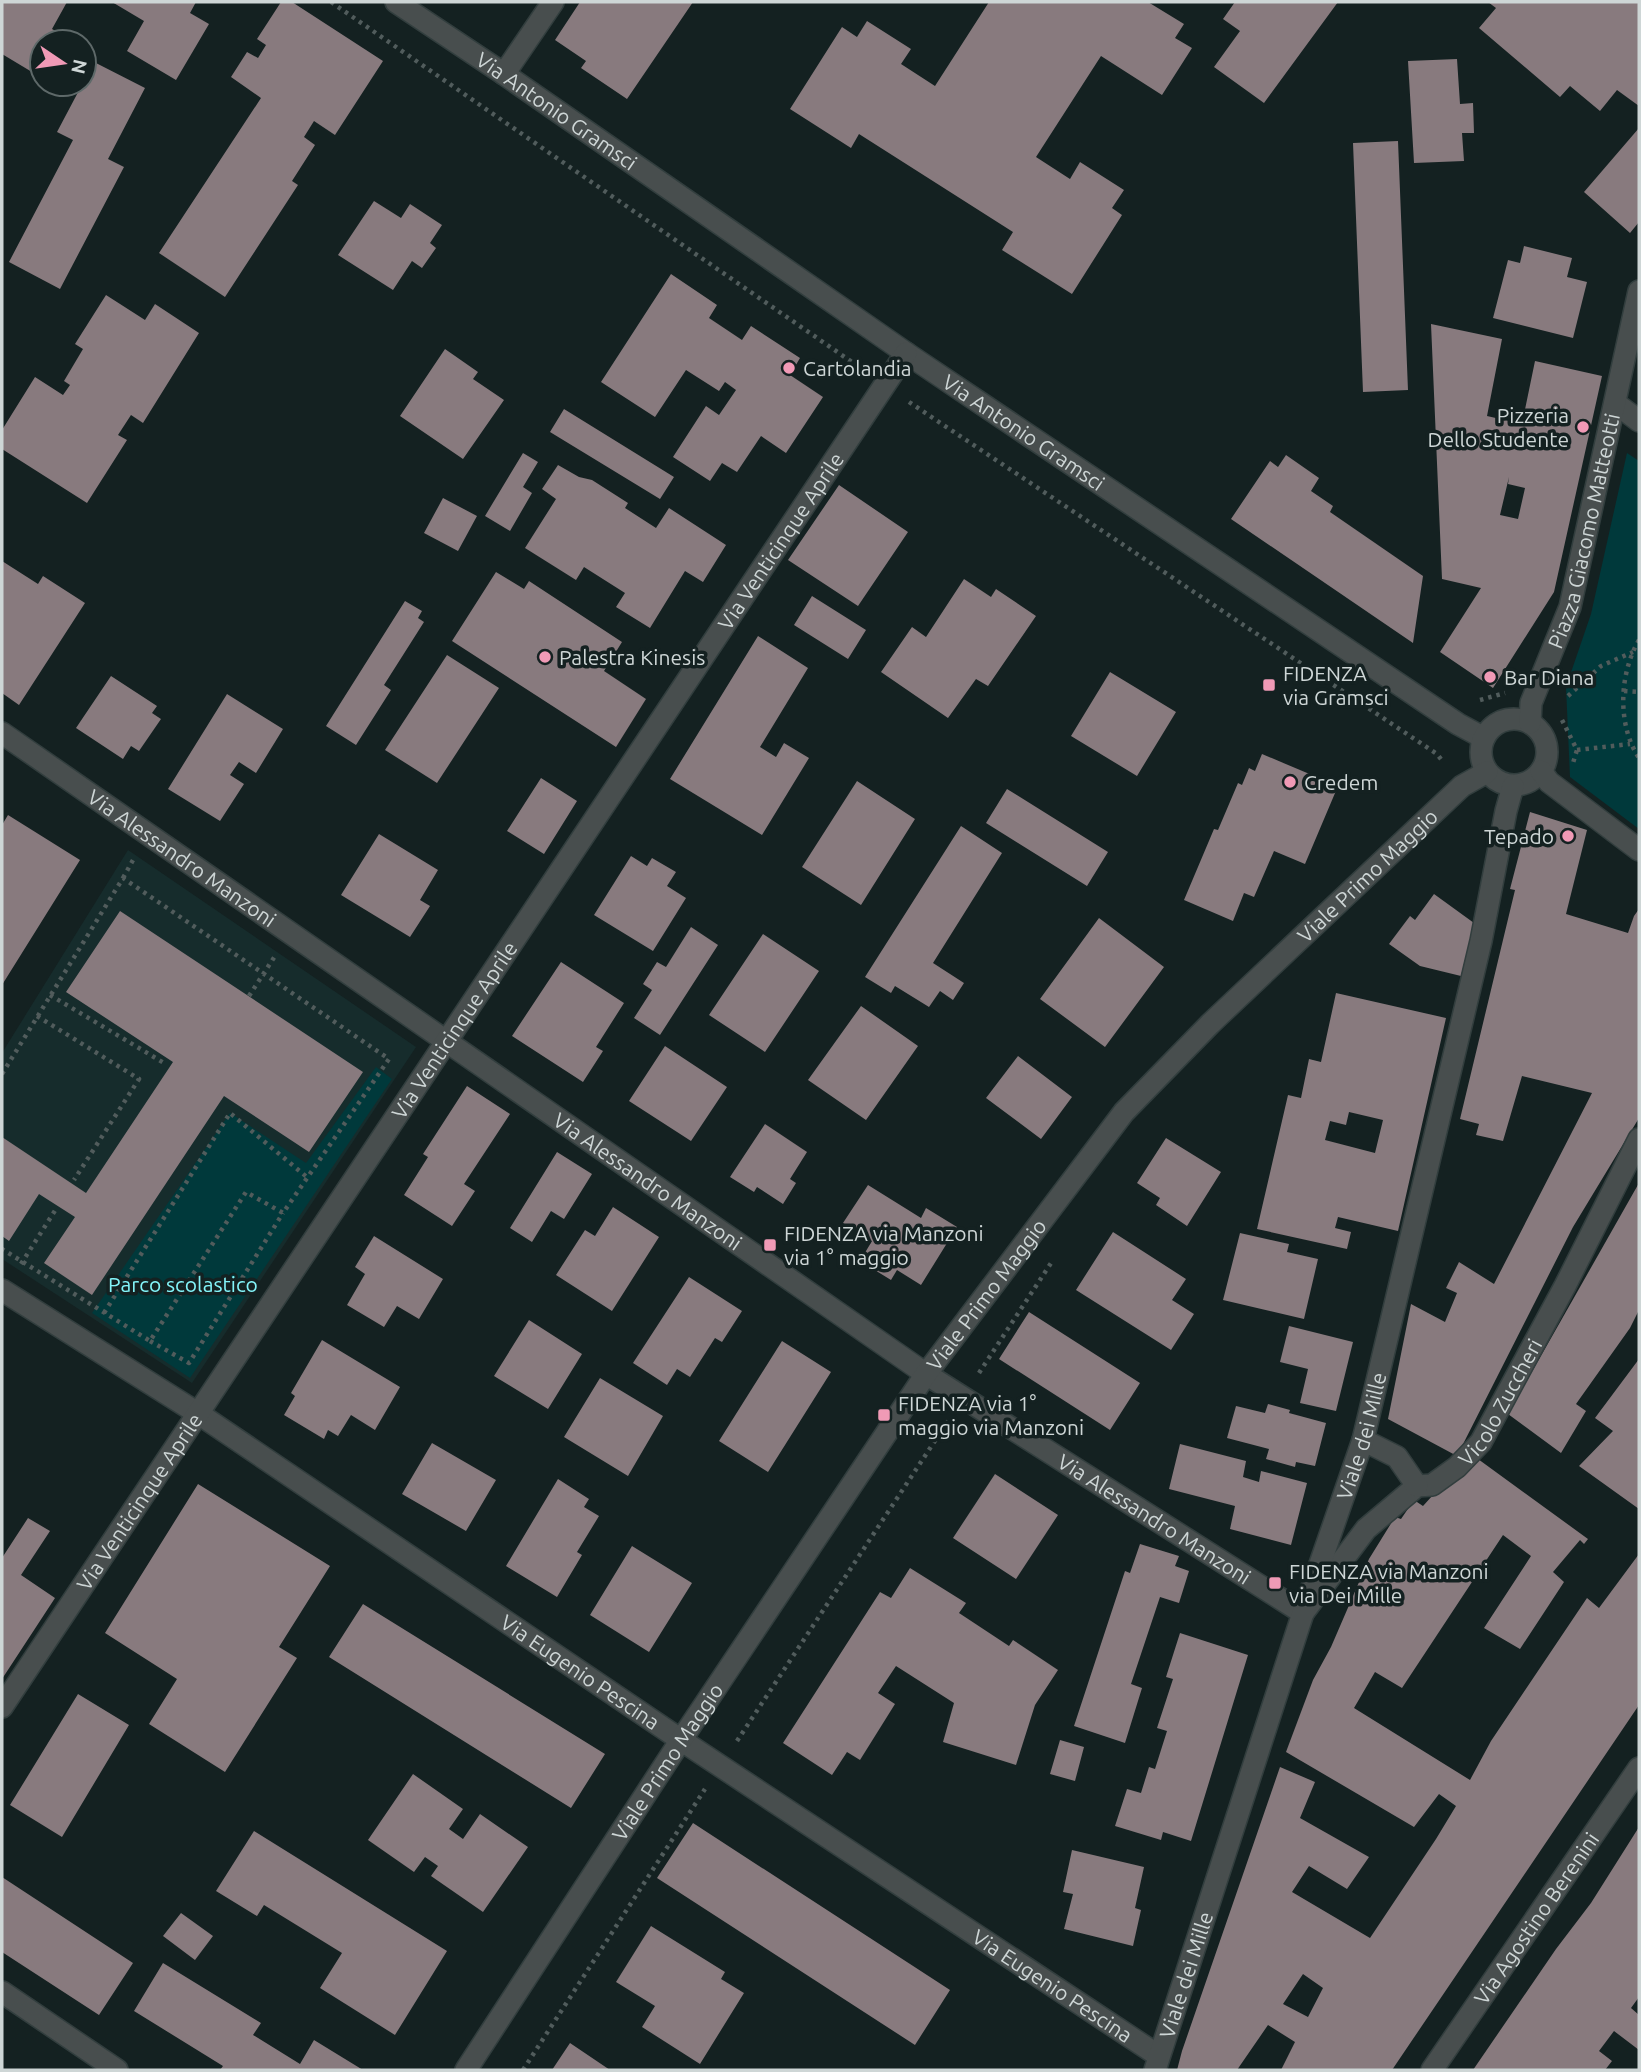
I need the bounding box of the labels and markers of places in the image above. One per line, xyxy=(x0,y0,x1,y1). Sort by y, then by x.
place label: Cartolandia xyxy=(803,356,912,380)
marker: Cartolandia xyxy=(781,360,797,376)
place label: Pizzeria Dello Studente xyxy=(1428,403,1569,451)
marker: Pizzeria Dello Studente xyxy=(1575,419,1591,435)
place label: Palestra Kinesis xyxy=(559,645,705,669)
marker: Palestra Kinesis xyxy=(537,649,553,665)
place label: FIDENZA via Gramsci xyxy=(1283,661,1389,709)
place label: Bar Diana xyxy=(1504,665,1594,689)
marker: Bar Diana xyxy=(1482,669,1498,685)
marker: FIDENZA via Gramsci xyxy=(1261,677,1277,693)
place label: Credem xyxy=(1304,770,1378,794)
marker: Credem xyxy=(1282,774,1298,790)
place label: Tepado xyxy=(1484,824,1554,848)
marker: Tepado xyxy=(1560,828,1576,844)
place label: FIDENZA via Manzoni via 1° maggio xyxy=(784,1221,984,1269)
marker: FIDENZA via Manzoni via 1° maggio xyxy=(762,1237,778,1253)
place label: FIDENZA via 1° maggio via Manzoni xyxy=(898,1391,1084,1439)
marker: FIDENZA via 1° maggio via Manzoni xyxy=(876,1407,892,1423)
place label: FIDENZA via Manzoni via Dei Mille xyxy=(1289,1559,1489,1607)
marker: FIDENZA via Manzoni via Dei Mille xyxy=(1267,1575,1283,1591)

